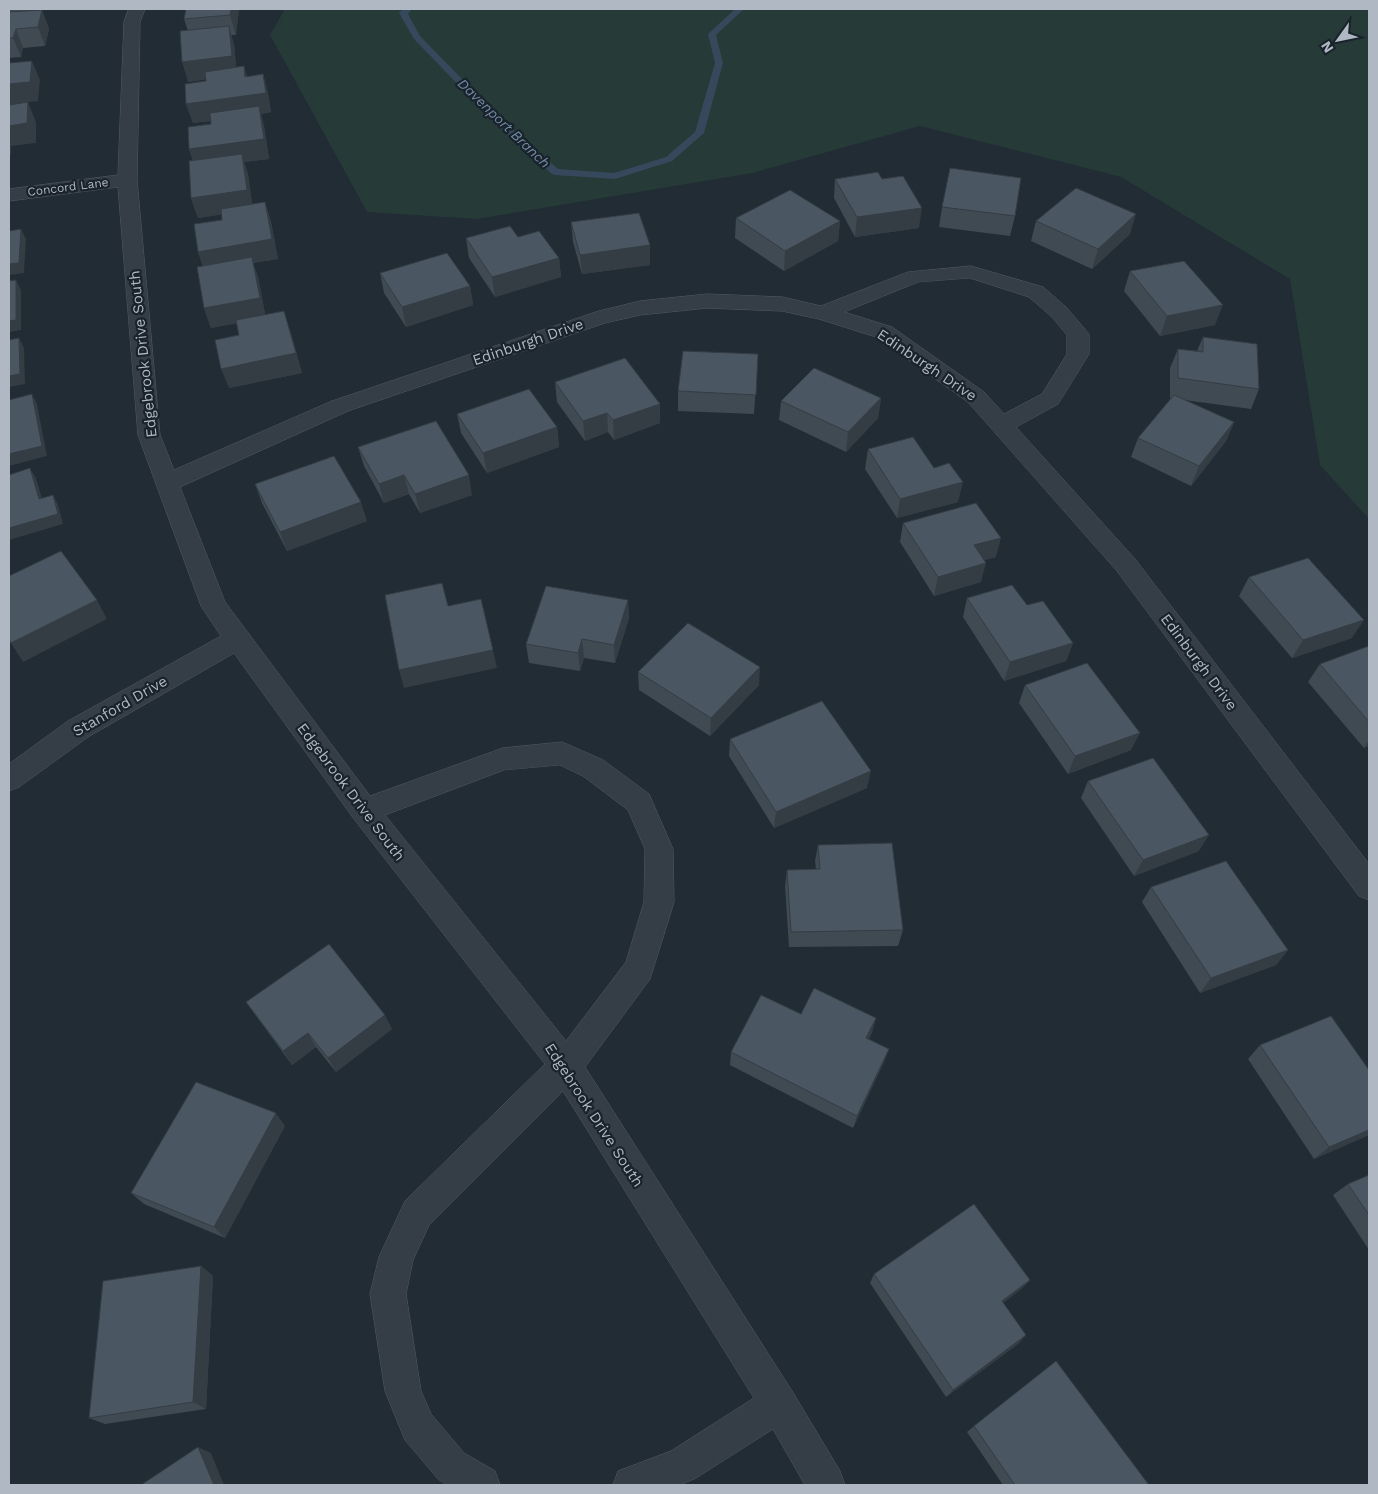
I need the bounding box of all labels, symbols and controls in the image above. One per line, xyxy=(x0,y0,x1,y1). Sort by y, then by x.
north arrow xyxy=(1313,15,1363,65)
text: N xyxy=(1318,38,1337,56)
water label: Davenport Branch xyxy=(455,75,553,171)
street label: Concord Lane xyxy=(27,175,109,199)
street label: Edgebrook Drive South xyxy=(125,270,161,438)
street label: Edinburgh Drive xyxy=(470,315,586,369)
street label: Edinburgh Drive xyxy=(874,325,980,405)
street label: Edinburgh Drive xyxy=(1157,610,1241,714)
street label: Stanford Drive xyxy=(70,672,170,740)
street label: Edgebrook Drive South xyxy=(293,720,409,864)
street label: Edgebrook Drive South xyxy=(541,1040,647,1190)

